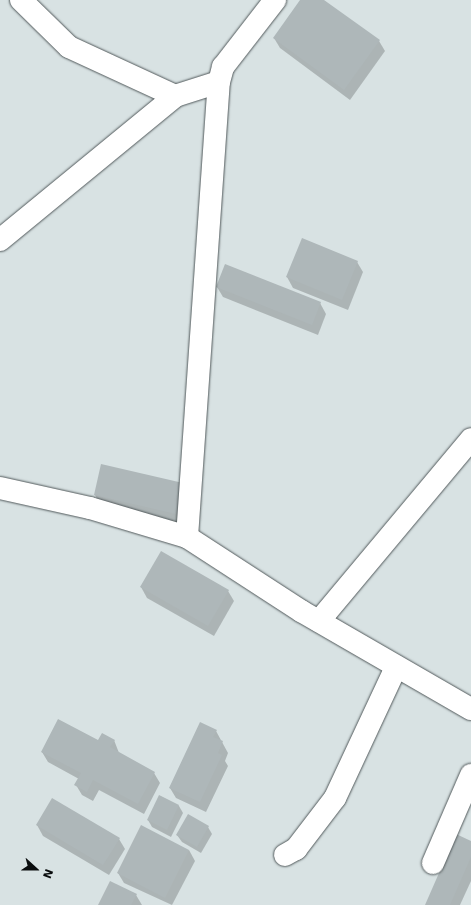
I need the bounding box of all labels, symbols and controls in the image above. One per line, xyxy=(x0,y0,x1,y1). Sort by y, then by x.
north arrow xyxy=(16,849,56,889)
text: N xyxy=(40,867,55,880)

